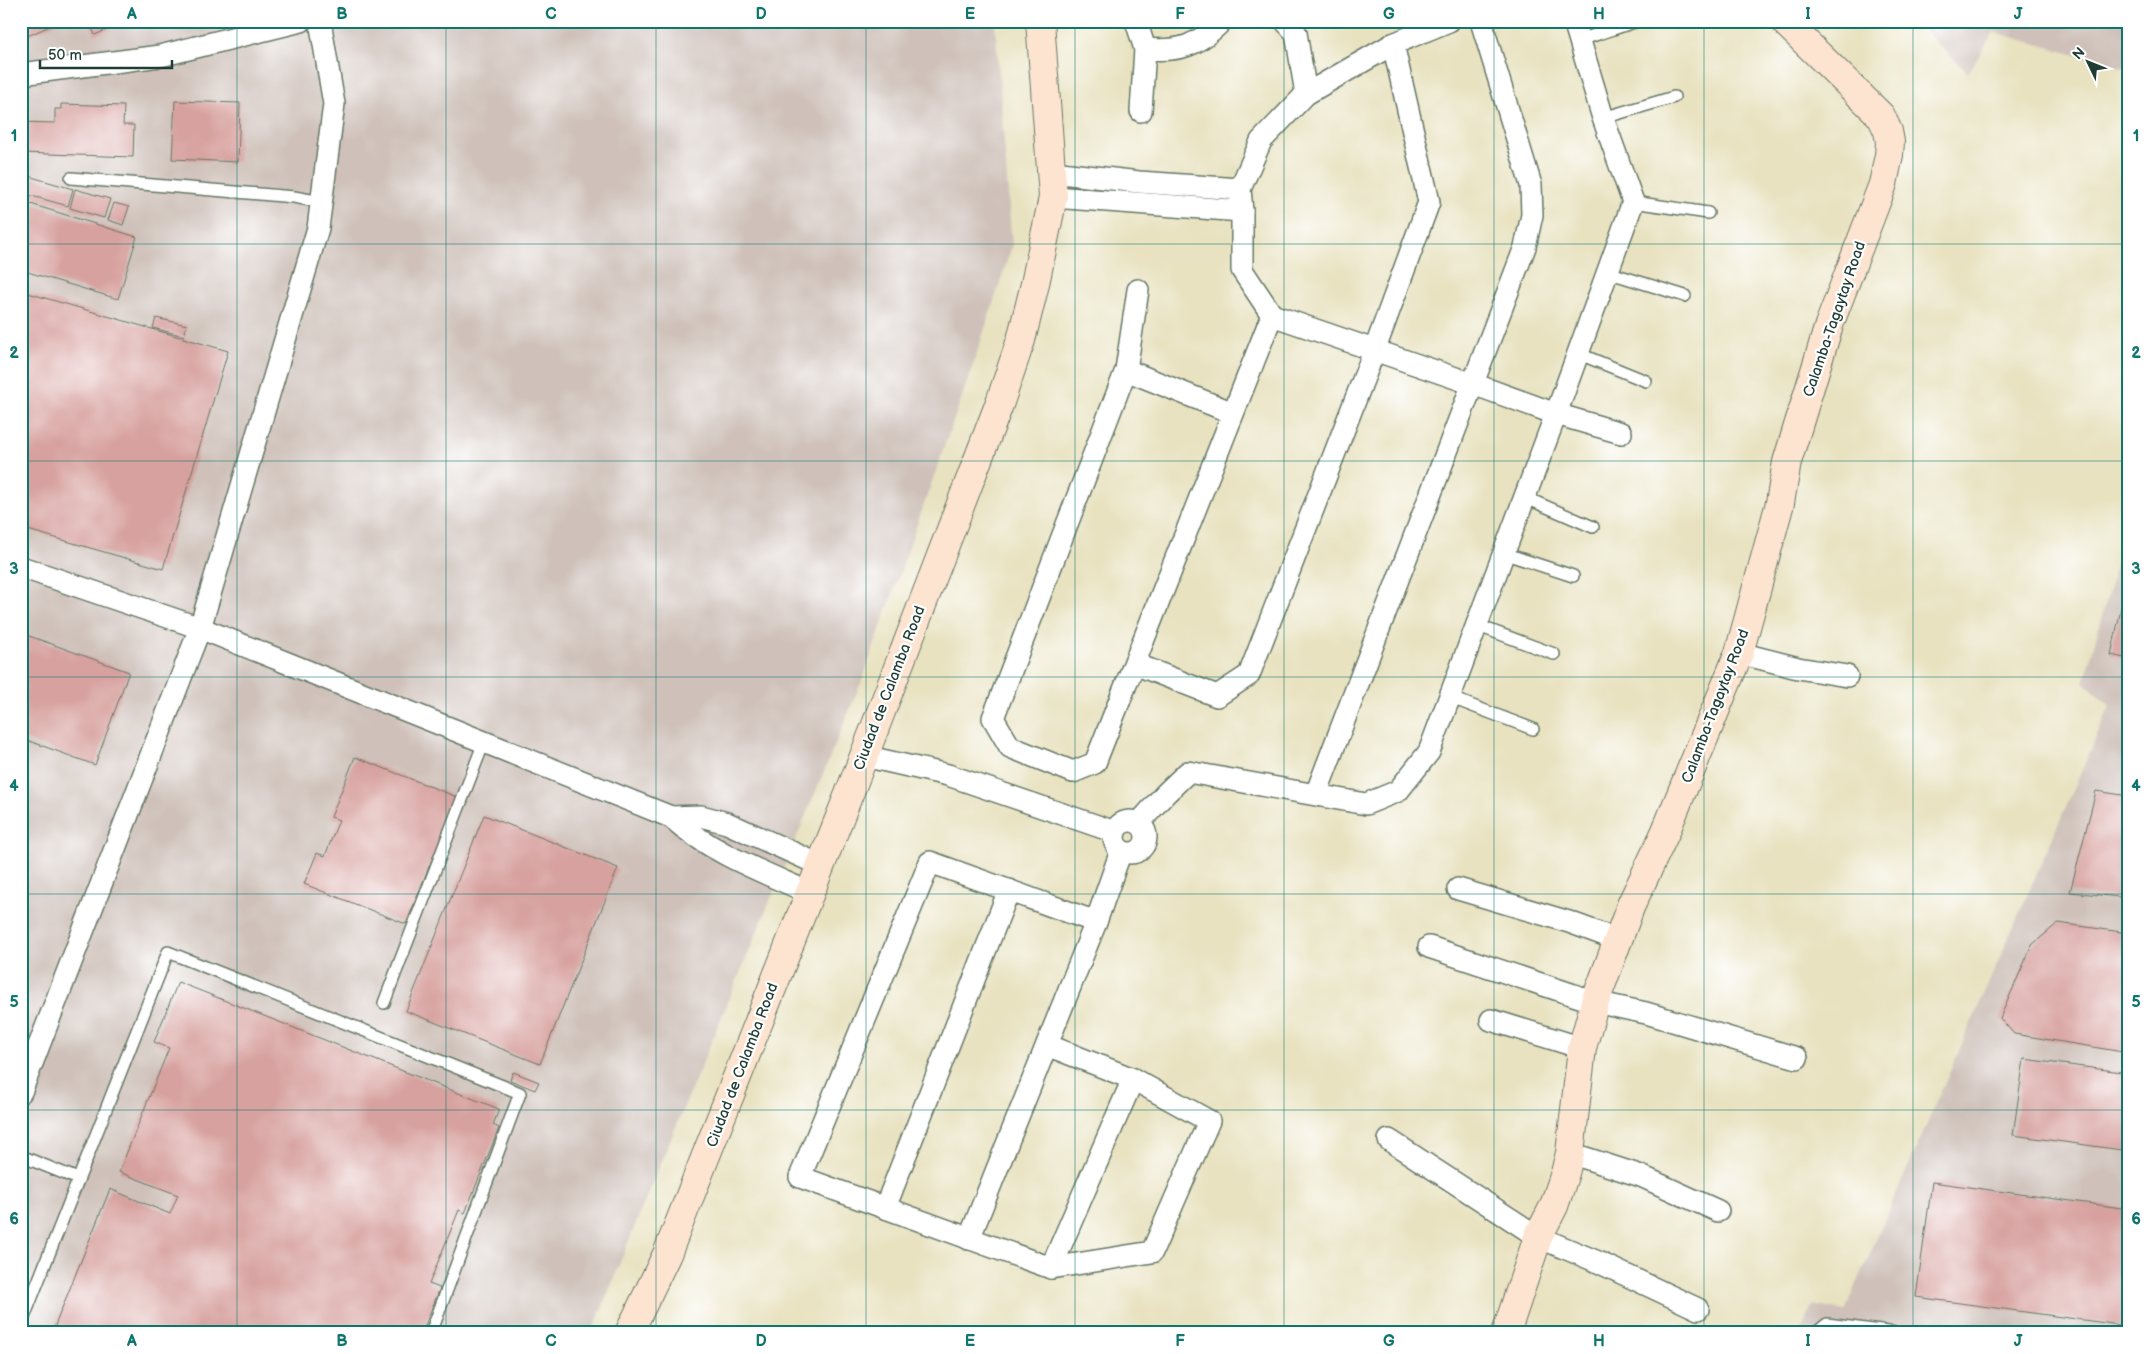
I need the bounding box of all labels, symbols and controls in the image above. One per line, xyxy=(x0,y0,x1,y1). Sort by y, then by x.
text: A xyxy=(126,5,137,24)
text: B xyxy=(336,5,348,24)
text: C xyxy=(545,5,557,24)
text: D xyxy=(755,5,767,24)
text: E xyxy=(965,5,975,24)
text: F xyxy=(1175,5,1185,24)
text: G xyxy=(1383,5,1395,24)
text: H xyxy=(1593,5,1605,24)
text: I xyxy=(1805,5,1811,24)
text: J xyxy=(2014,5,2023,24)
scale bar xyxy=(40,38,172,70)
north arrow xyxy=(2062,38,2112,88)
text: N xyxy=(2069,44,2089,63)
text: 50 m xyxy=(48,46,82,65)
text: 1 xyxy=(11,127,17,146)
text: 1 xyxy=(2133,127,2139,146)
street label: Calamba-Tagaytay Road xyxy=(1799,239,1870,399)
text: 2 xyxy=(9,344,19,363)
text: 2 xyxy=(2131,344,2141,363)
text: 3 xyxy=(9,560,19,579)
text: 3 xyxy=(2131,560,2141,579)
street label: Ciudad de Calamba Road xyxy=(849,603,930,773)
street label: Calamba-Tagaytay Road xyxy=(1677,627,1754,786)
text: 4 xyxy=(9,777,19,796)
text: 4 xyxy=(2131,777,2141,796)
street label: Ciudad de Calamba Road xyxy=(702,980,783,1150)
text: 5 xyxy=(9,993,19,1012)
text: 5 xyxy=(2131,993,2141,1012)
text: 6 xyxy=(9,1210,19,1229)
text: 6 xyxy=(2131,1210,2141,1229)
text: A xyxy=(126,1332,137,1351)
text: B xyxy=(336,1332,348,1351)
text: C xyxy=(545,1332,557,1351)
text: D xyxy=(755,1332,767,1351)
text: E xyxy=(965,1332,975,1351)
text: F xyxy=(1175,1332,1185,1351)
text: G xyxy=(1383,1332,1395,1351)
text: H xyxy=(1593,1332,1605,1351)
text: I xyxy=(1805,1332,1811,1351)
text: J xyxy=(2014,1332,2023,1351)

